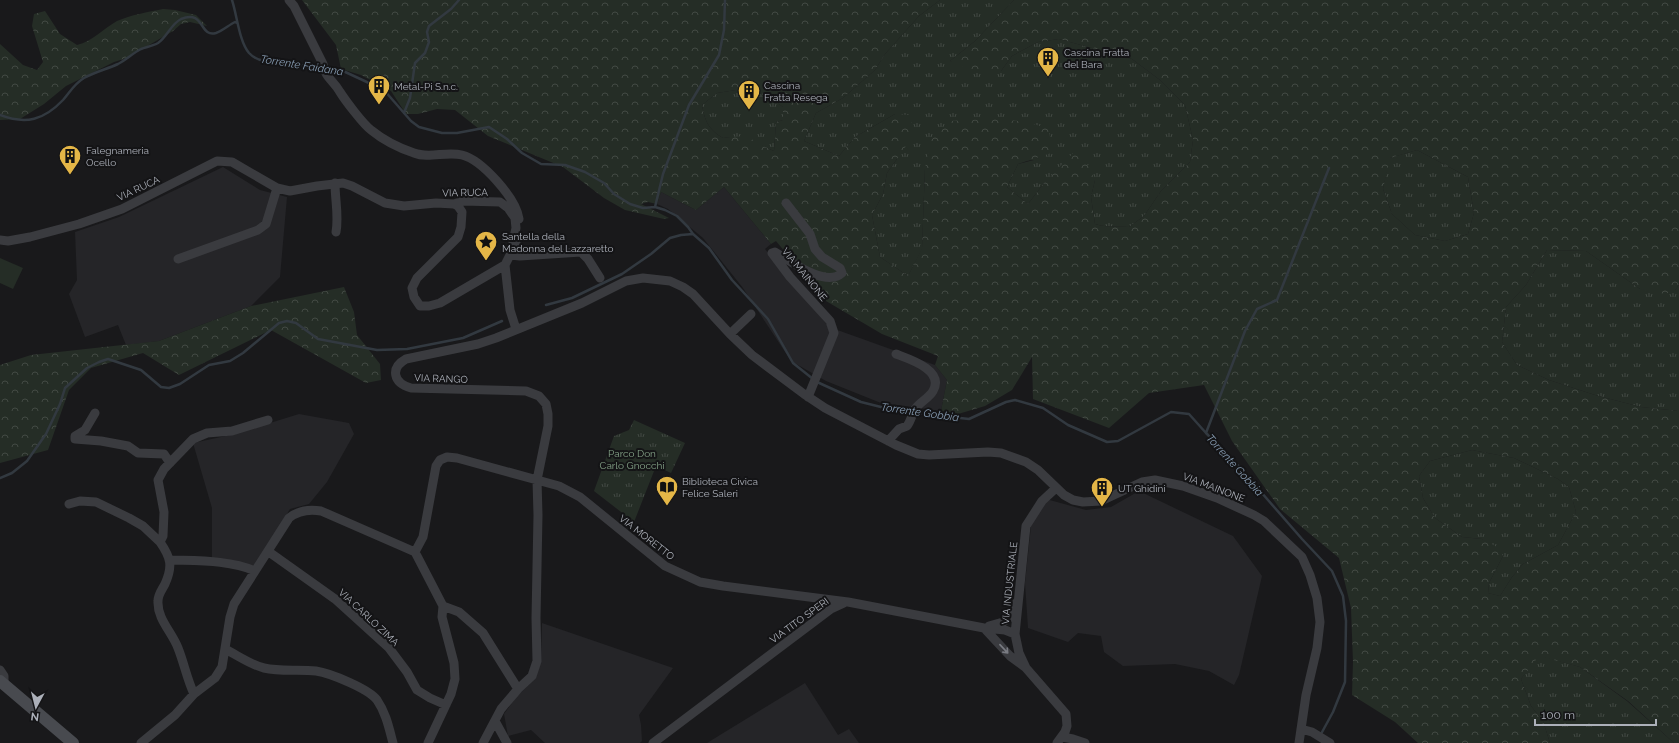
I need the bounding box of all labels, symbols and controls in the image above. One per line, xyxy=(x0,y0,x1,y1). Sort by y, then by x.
building icon: Cascina Fratta del Bara xyxy=(1035,45,1061,78)
place label: Cascina Fratta del Bara xyxy=(1064,47,1129,70)
water label: Torrente Faidana xyxy=(260,53,345,79)
building icon: Metal-Pi S.n.c. xyxy=(366,73,392,106)
building icon: Cascina Fratta Resega xyxy=(736,78,762,111)
place label: Cascina Fratta Resega xyxy=(764,80,828,103)
place label: Metal-Pi S.n.c. xyxy=(394,81,458,92)
building icon: Falegnameria Ocello xyxy=(57,143,83,176)
place label: Falegnameria Ocello xyxy=(86,145,149,168)
street label: VIA RUCA xyxy=(115,174,162,203)
street label: VIA RUCA xyxy=(442,187,488,198)
place icon: Santella della Madonna del Lazzaretto xyxy=(473,229,499,262)
place label: Santella della Madonna del Lazzaretto xyxy=(502,231,613,254)
street label: VIA MAINONE xyxy=(780,245,829,303)
street label: VIA RANGO xyxy=(414,372,469,385)
water label: Torrente Gobbia xyxy=(880,401,960,424)
water label: Torrente Gobbia xyxy=(1203,432,1266,499)
park label: Parco Don Carlo Gnocchi xyxy=(600,448,664,471)
street label: VIA MAINONE xyxy=(1181,471,1246,504)
library icon: Biblioteca Civica Felice Saleri xyxy=(654,474,680,507)
building icon: UT Ghidini xyxy=(1089,475,1115,508)
place label: Biblioteca Civica Felice Saleri xyxy=(682,476,758,499)
place label: UT Ghidini xyxy=(1118,483,1166,494)
street label: VIA MORETTO xyxy=(617,513,677,563)
street label: VIA INDUSTRIALE xyxy=(1000,541,1019,625)
street label: VIA CARLO ZIMA xyxy=(336,587,401,648)
street label: VIA TITO SPERI xyxy=(768,595,831,645)
one-way arrow xyxy=(999,644,1009,654)
north arrow xyxy=(16,687,56,727)
scale bar xyxy=(1535,701,1656,727)
text: 100 m xyxy=(1541,708,1575,722)
text: N xyxy=(30,709,40,723)

